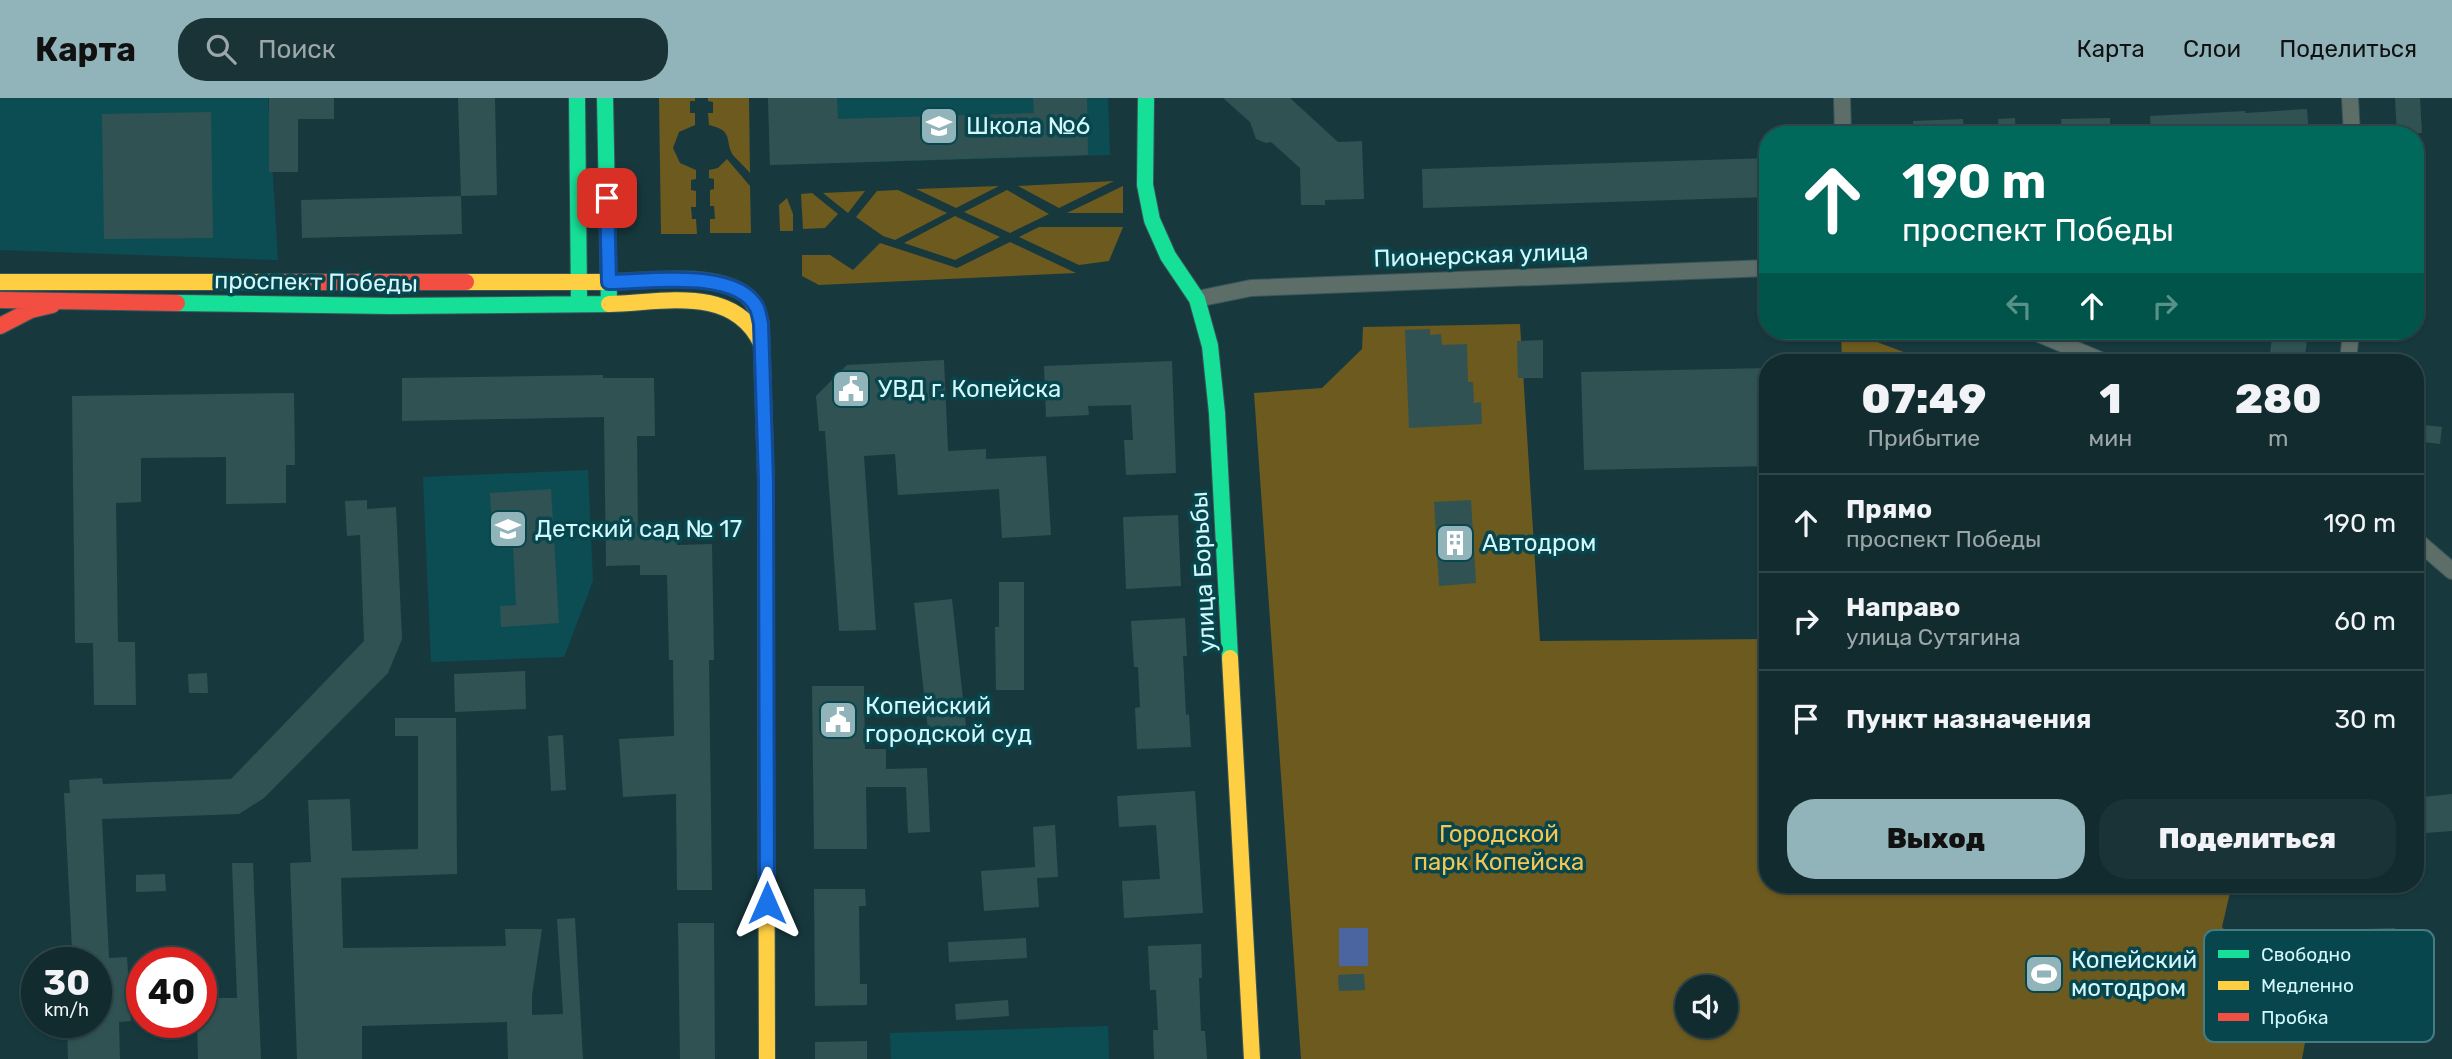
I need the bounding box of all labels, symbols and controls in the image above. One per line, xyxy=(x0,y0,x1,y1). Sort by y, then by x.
search box xyxy=(178,18,668,81)
text: Карта xyxy=(35,30,136,69)
icon: search xyxy=(202,30,240,68)
text: Поиск xyxy=(258,34,336,65)
text: Карта xyxy=(2076,35,2145,63)
text: Слои xyxy=(2183,35,2241,63)
text: Поделиться xyxy=(2279,35,2417,63)
school or university icon: Школа №6 xyxy=(918,105,960,147)
place label: Школа №6 xyxy=(966,112,1090,140)
text: 190 m xyxy=(1902,152,2046,210)
icon: ahead xyxy=(1787,154,1878,245)
pin xyxy=(577,168,637,228)
icon: arrive xyxy=(588,179,626,217)
text: проспект Победы xyxy=(1902,211,2174,249)
street label: Пионерская улица xyxy=(1373,237,1589,273)
street label: проспект Победы xyxy=(214,266,418,298)
icon: left xyxy=(2000,287,2038,325)
icon: ahead xyxy=(2073,287,2111,325)
icon: right xyxy=(2146,287,2184,325)
public building icon: УВД г. Копейска xyxy=(830,368,872,410)
text: 07:49 xyxy=(1861,374,1986,424)
text: 1 xyxy=(2099,374,2122,424)
text: 280 xyxy=(2235,374,2322,424)
place label: УВД г. Копейска xyxy=(878,375,1061,403)
text: Прибытие xyxy=(1868,424,1980,452)
text: мин xyxy=(2089,424,2132,452)
text: m xyxy=(2268,424,2288,452)
street label: улица Борьбы xyxy=(1185,491,1221,653)
text: Прямо xyxy=(1846,494,1932,525)
icon: ahead xyxy=(1787,504,1825,542)
school or university icon: Детский сад № 17 xyxy=(487,508,529,550)
text: 190 m xyxy=(2323,508,2396,539)
place label: Детский сад № 17 xyxy=(535,515,742,543)
building icon: Автодром xyxy=(1434,522,1476,564)
text: проспект Победы xyxy=(1846,525,2041,553)
place label: Автодром xyxy=(1482,529,1596,557)
text: Направо xyxy=(1846,592,1960,623)
icon: right xyxy=(1787,602,1825,640)
text: 60 m xyxy=(2334,606,2396,637)
text: улица Сутягина xyxy=(1846,623,2021,651)
place label: Копейский городской суд xyxy=(865,692,1032,748)
public building icon: Копейский городской суд xyxy=(817,699,859,741)
icon: arrive xyxy=(1787,700,1825,738)
text: Пункт назначения xyxy=(1846,704,2091,735)
text: 30 m xyxy=(2334,704,2396,735)
button: Выход xyxy=(1787,799,2085,879)
button: Поделиться xyxy=(2099,799,2396,879)
park label: Городской парк Копейска xyxy=(1414,820,1584,876)
position arrow xyxy=(730,866,804,940)
legend xyxy=(2204,930,2434,1042)
text: Свободно xyxy=(2261,943,2351,966)
place label: Копейский мотодром xyxy=(2071,946,2197,1002)
speed limit sign: 40 xyxy=(126,947,217,1038)
sports icon: Копейский мотодром xyxy=(2023,953,2065,995)
text: 30 xyxy=(43,962,90,1004)
text: Медленно xyxy=(2261,974,2354,997)
map controls xyxy=(1675,975,1738,1038)
button: sound xyxy=(1675,975,1738,1038)
text: km/h xyxy=(44,999,89,1021)
text: Пробка xyxy=(2261,1006,2329,1029)

